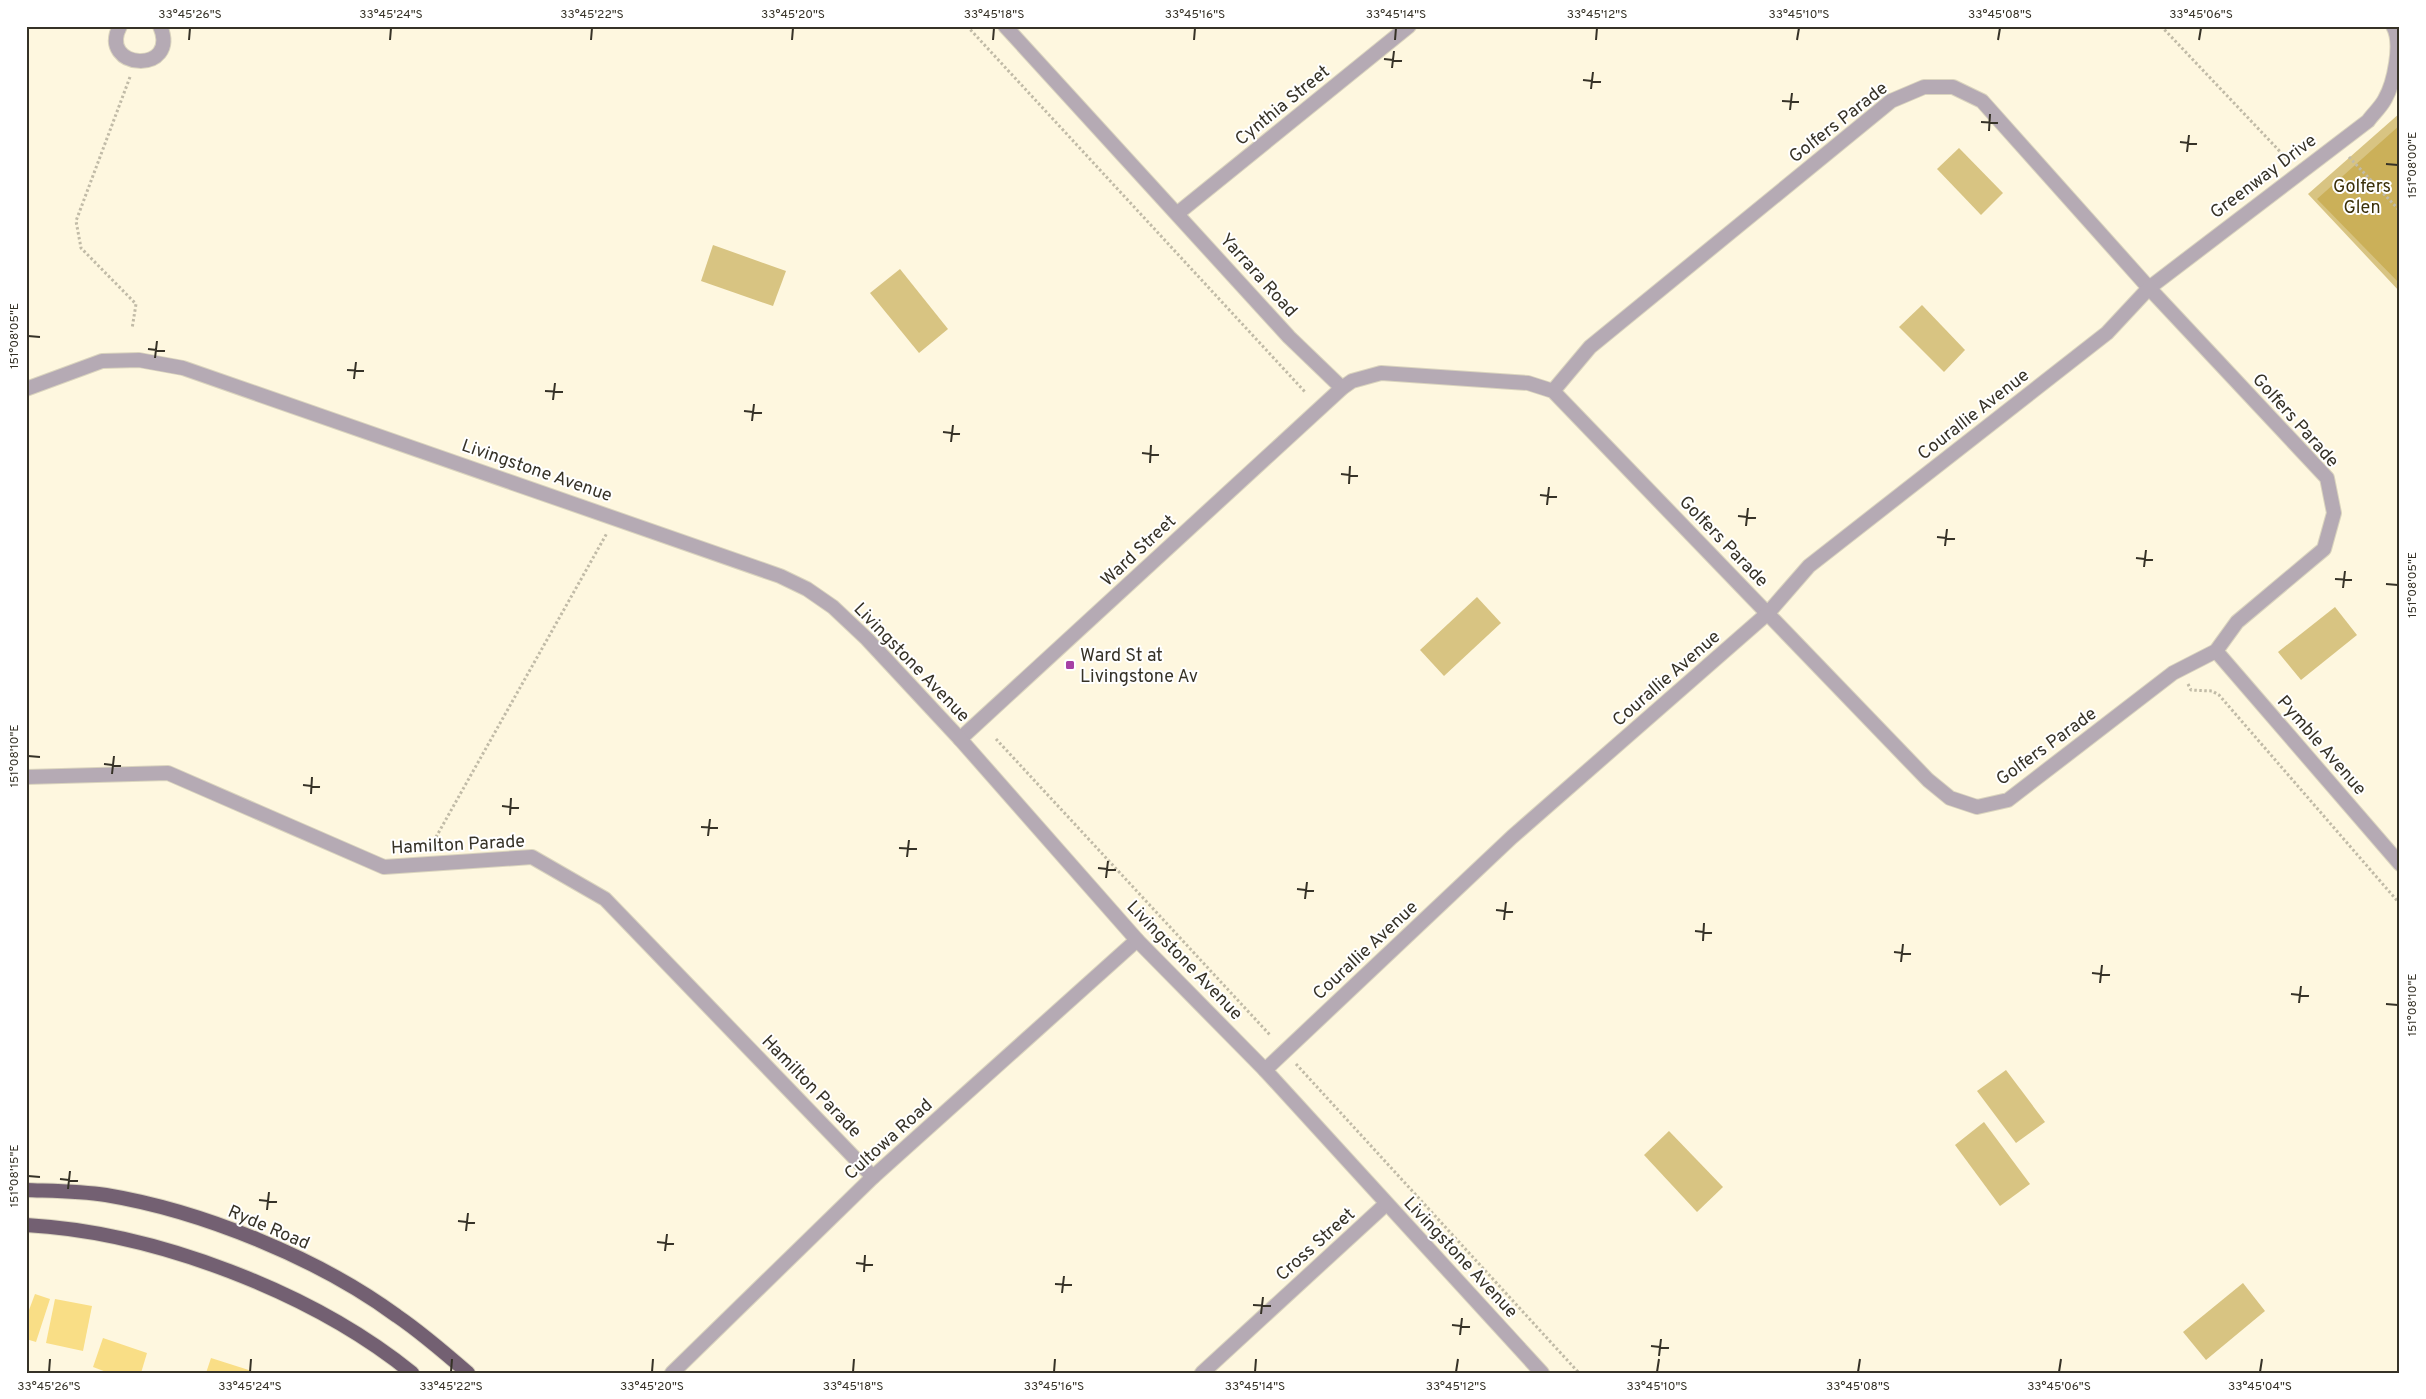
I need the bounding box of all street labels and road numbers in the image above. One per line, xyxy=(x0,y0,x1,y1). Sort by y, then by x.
street label: Cynthia Street xyxy=(1231,61,1335,151)
street label: Golfers Parade xyxy=(1785,78,1893,169)
street label: Greenway Drive xyxy=(2206,130,2322,225)
street label: Yarrara Road xyxy=(1214,229,1302,323)
street label: Courallie Avenue xyxy=(1913,364,2034,466)
street label: Golfers Parade xyxy=(2247,369,2343,473)
street label: Livingstone Avenue xyxy=(458,435,615,508)
street label: Golfers Parade xyxy=(1673,491,1772,593)
street label: Ward Street xyxy=(1097,510,1182,592)
street label: Livingstone Avenue xyxy=(848,598,974,728)
street label: Courallie Avenue xyxy=(1608,626,1726,732)
street label: Pymble Avenue xyxy=(2271,691,2371,801)
street label: Golfers Parade xyxy=(1992,703,2102,791)
street label: Hamilton Parade xyxy=(391,831,526,860)
street label: Livingstone Avenue xyxy=(1121,896,1247,1026)
street label: Courallie Avenue xyxy=(1309,896,1423,1006)
street label: Hamilton Parade xyxy=(756,1031,866,1143)
street label: Cultowa Road xyxy=(840,1094,938,1186)
street label: Livingstone Avenue xyxy=(1398,1193,1522,1323)
street label: Ryde Road xyxy=(224,1201,313,1256)
street label: Cross Street xyxy=(1272,1204,1360,1287)

